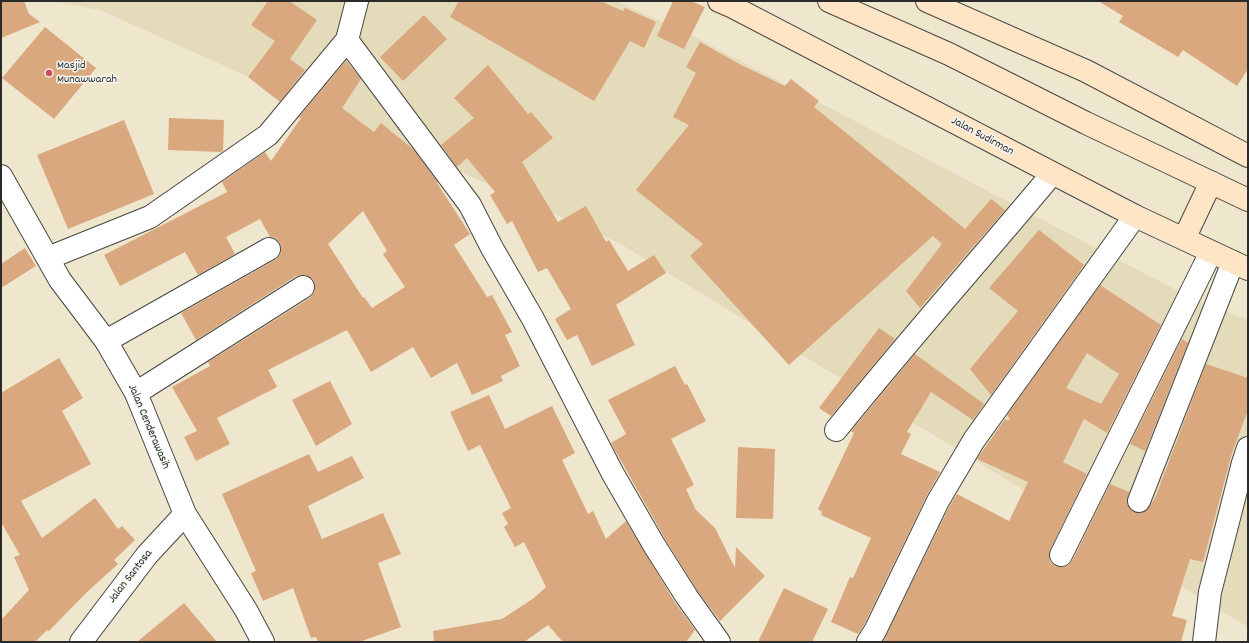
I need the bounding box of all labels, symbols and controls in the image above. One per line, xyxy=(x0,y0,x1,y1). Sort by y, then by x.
place label: Masjid Munawwarah xyxy=(57,59,117,87)
marker: Masjid Munawwarah xyxy=(44,68,54,78)
street label: Jalan Sudirman xyxy=(948,114,1016,160)
street label: Jalan Cenderawasih xyxy=(124,382,172,472)
street label: Jalan Santosa xyxy=(106,547,156,607)

